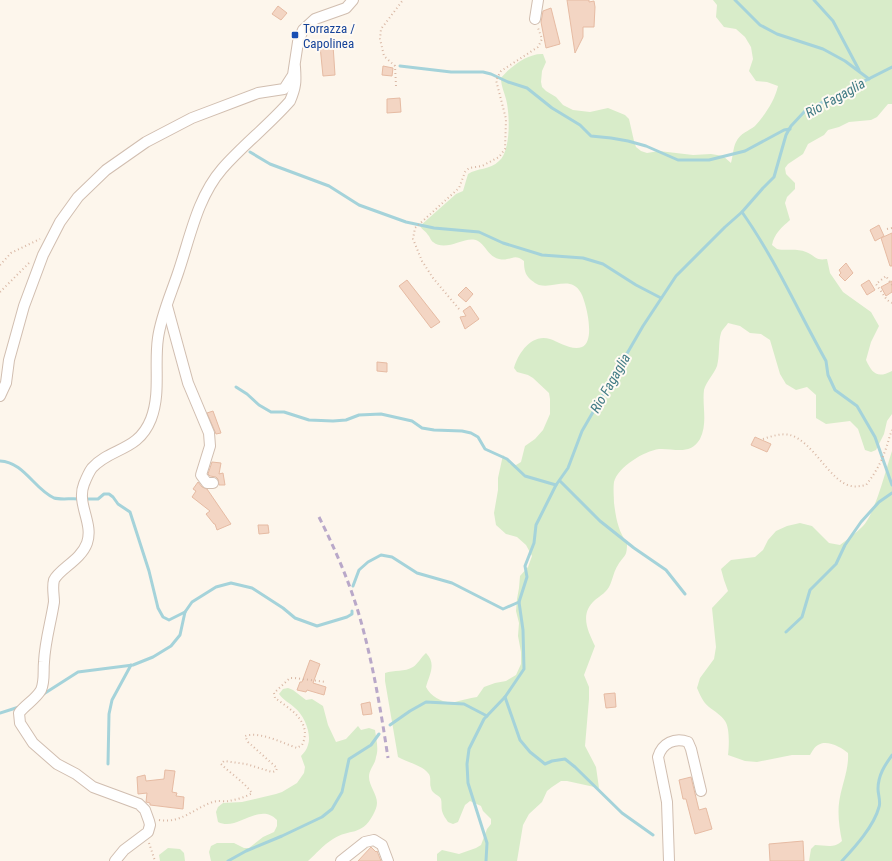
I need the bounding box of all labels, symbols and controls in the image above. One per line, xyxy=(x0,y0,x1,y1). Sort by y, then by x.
place label: Torrazza / Capolinea xyxy=(303,21,355,51)
marker: Torrazza / Capolinea xyxy=(290,30,300,40)
water label: Rio Fagaglia xyxy=(802,75,868,121)
water label: Rio Fagaglia xyxy=(587,351,633,415)

